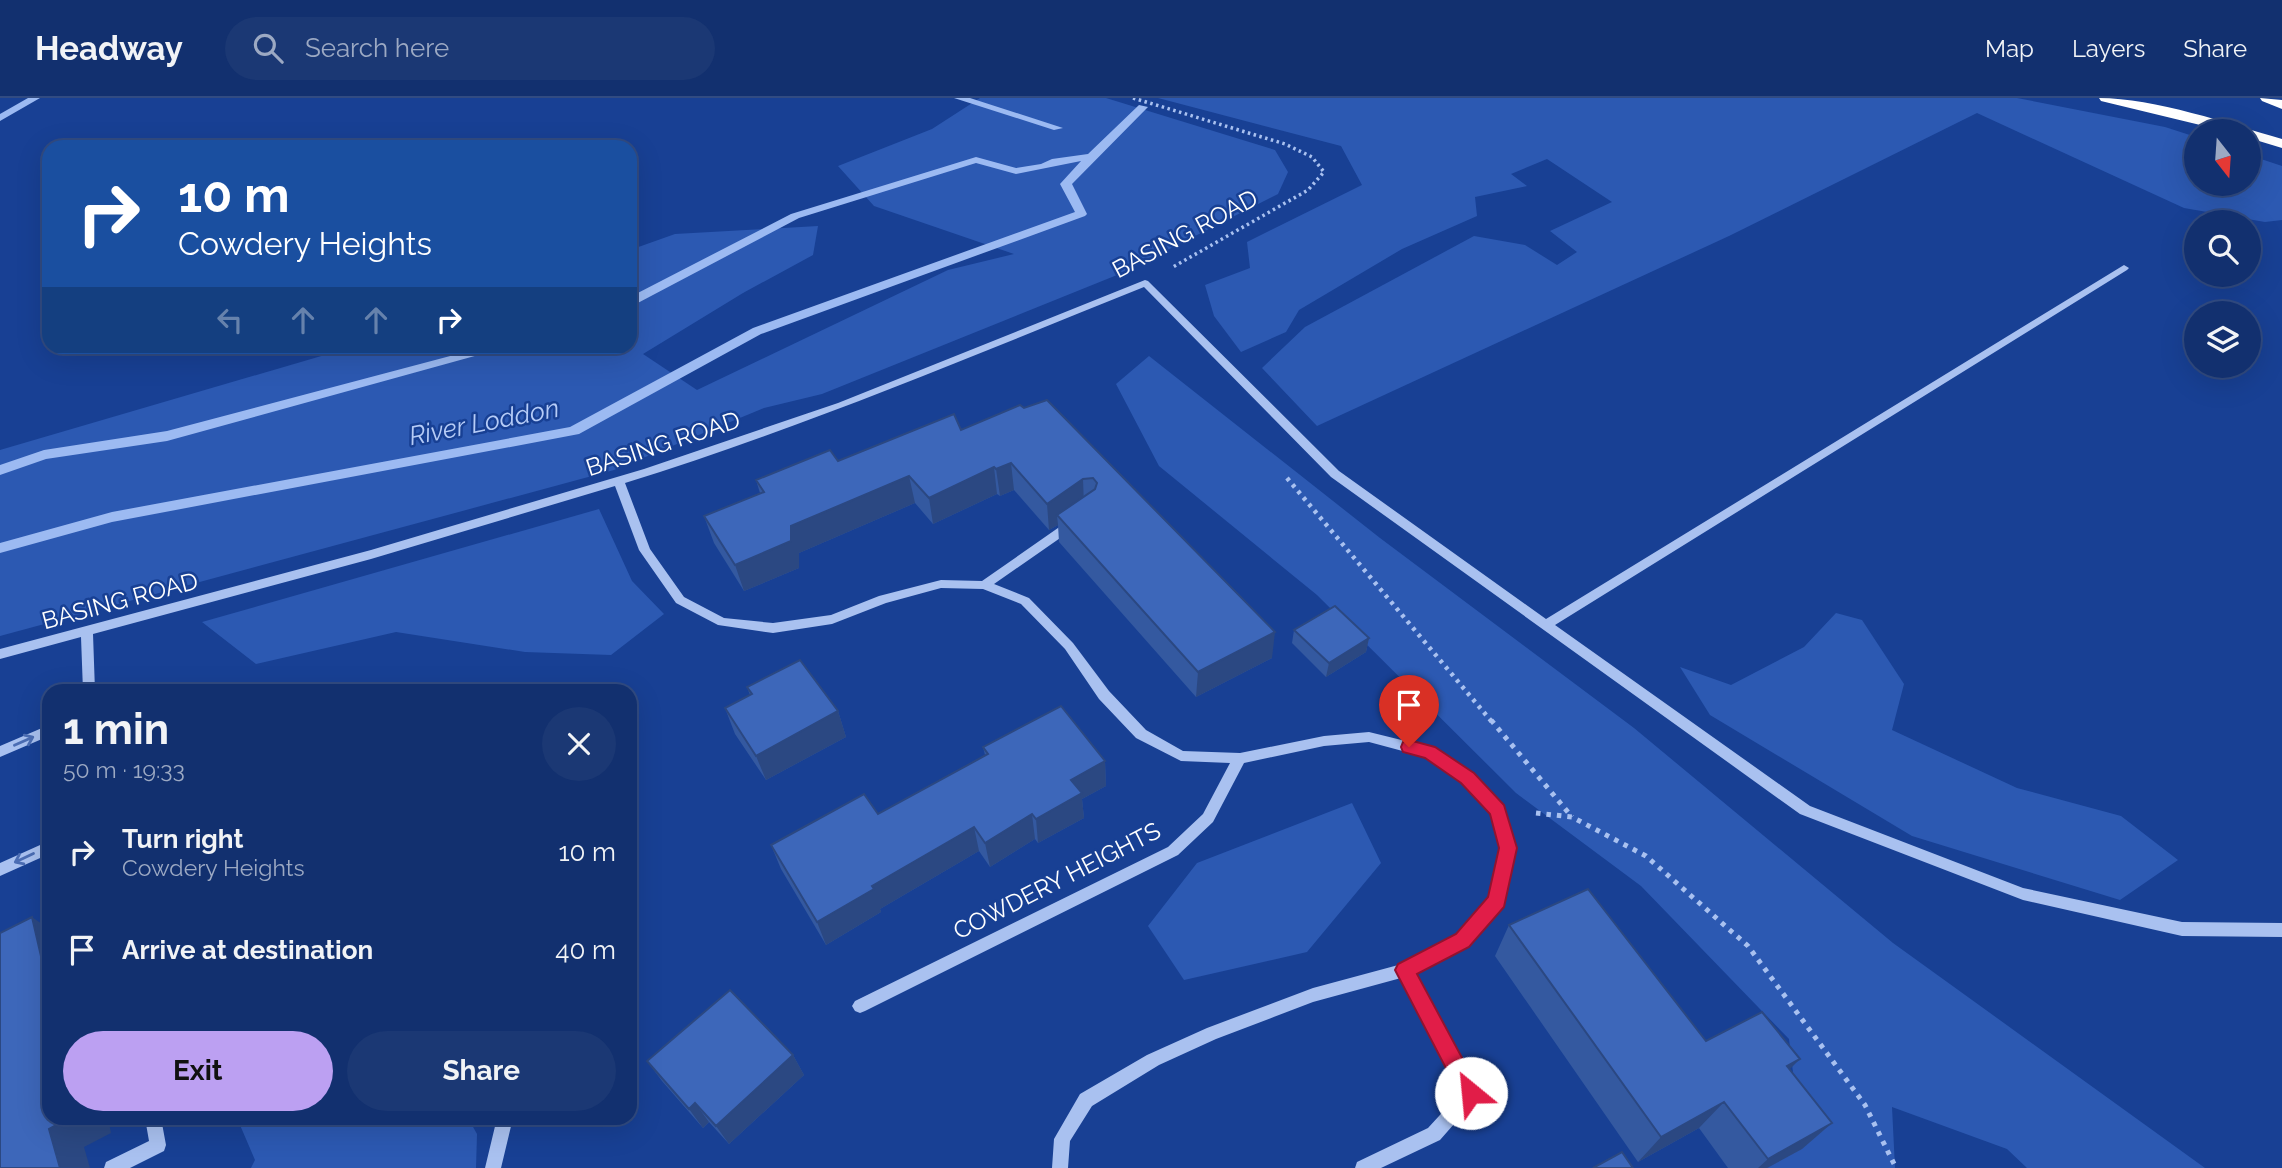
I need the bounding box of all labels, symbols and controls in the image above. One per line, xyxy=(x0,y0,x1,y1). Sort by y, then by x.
search box xyxy=(225,17,715,80)
text: Headway xyxy=(35,29,183,68)
icon: search xyxy=(249,29,287,67)
text: Search here xyxy=(305,33,449,63)
text: Map xyxy=(1985,34,2034,63)
text: Layers xyxy=(2072,34,2145,63)
text: Share xyxy=(2183,34,2247,63)
north arrow xyxy=(2184,119,2261,196)
map controls xyxy=(2184,119,2261,378)
text: 10 m xyxy=(178,166,290,223)
icon: right xyxy=(63,168,154,259)
street label: BASING ROAD xyxy=(1107,183,1262,284)
button: search xyxy=(2184,210,2261,287)
text: Cowdery Heights xyxy=(178,225,432,262)
icon: left xyxy=(211,301,249,339)
icon: ahead xyxy=(284,301,322,339)
icon: ahead xyxy=(357,301,395,339)
icon: right xyxy=(430,301,468,339)
button: layers xyxy=(2184,301,2261,378)
water label: River Loddon xyxy=(406,393,562,451)
street label: BASING ROAD xyxy=(582,405,744,482)
street label: BASING ROAD xyxy=(39,566,201,635)
pin xyxy=(1379,675,1439,747)
icon: arrive xyxy=(1390,686,1428,724)
text: 1 min xyxy=(63,705,169,754)
button: close xyxy=(542,707,616,781)
one-way arrow xyxy=(13,734,35,747)
text: 50 m · 19:33 xyxy=(63,756,185,783)
street label: COWDERY HEIGHTS xyxy=(948,816,1165,945)
text: Turn right xyxy=(122,824,243,854)
icon: right xyxy=(63,833,101,871)
text: 10 m xyxy=(558,837,616,867)
one-way arrow xyxy=(14,853,35,866)
text: Cowdery Heights xyxy=(122,854,305,881)
icon: arrive xyxy=(63,931,101,969)
text: Arrive at destination xyxy=(122,935,373,965)
text: 40 m xyxy=(555,935,616,965)
button: Exit xyxy=(63,1031,333,1111)
button: Share xyxy=(347,1031,616,1111)
position arrow xyxy=(1434,1056,1508,1130)

